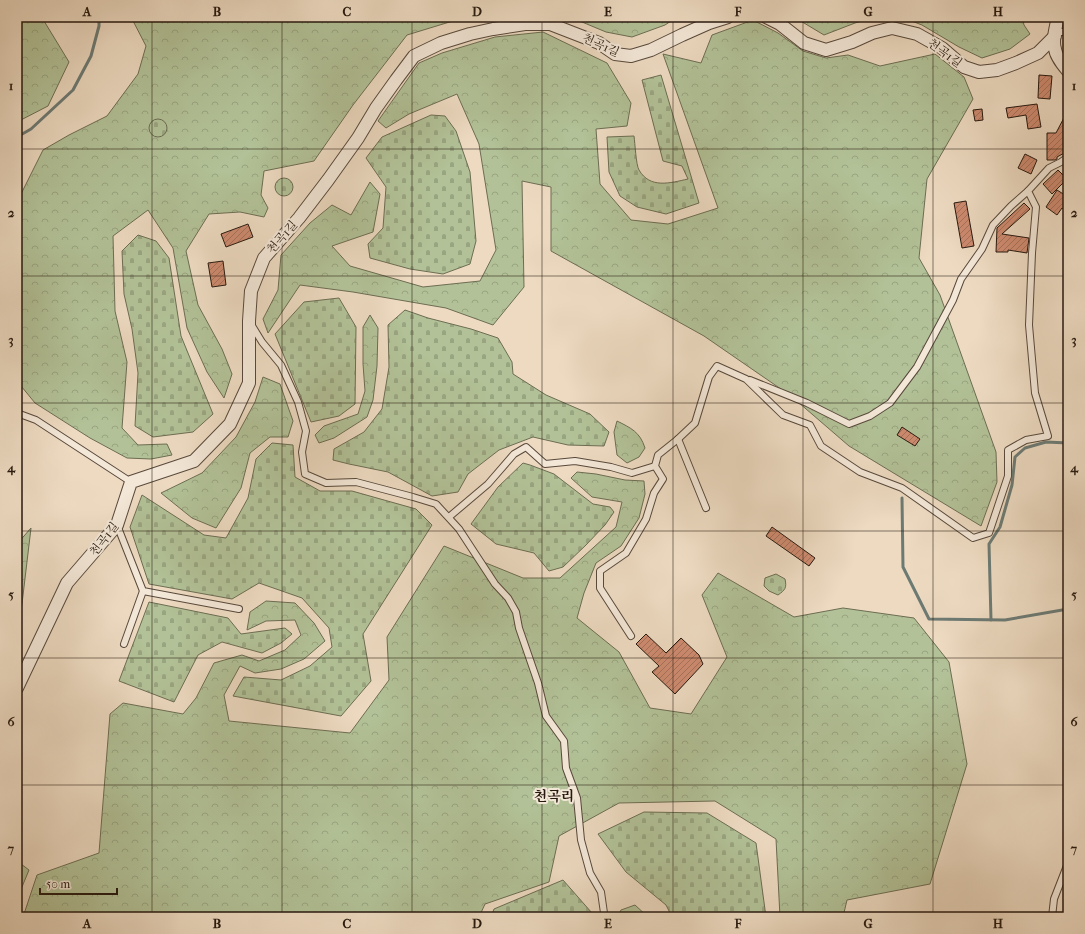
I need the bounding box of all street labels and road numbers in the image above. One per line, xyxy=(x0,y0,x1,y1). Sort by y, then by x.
street label: 천곡1길 xyxy=(580,31,622,59)
street label: 천곡1길 xyxy=(925,36,965,70)
street label: 천곡1길 xyxy=(264,218,300,256)
street label: 천곡1길 xyxy=(86,519,122,559)

